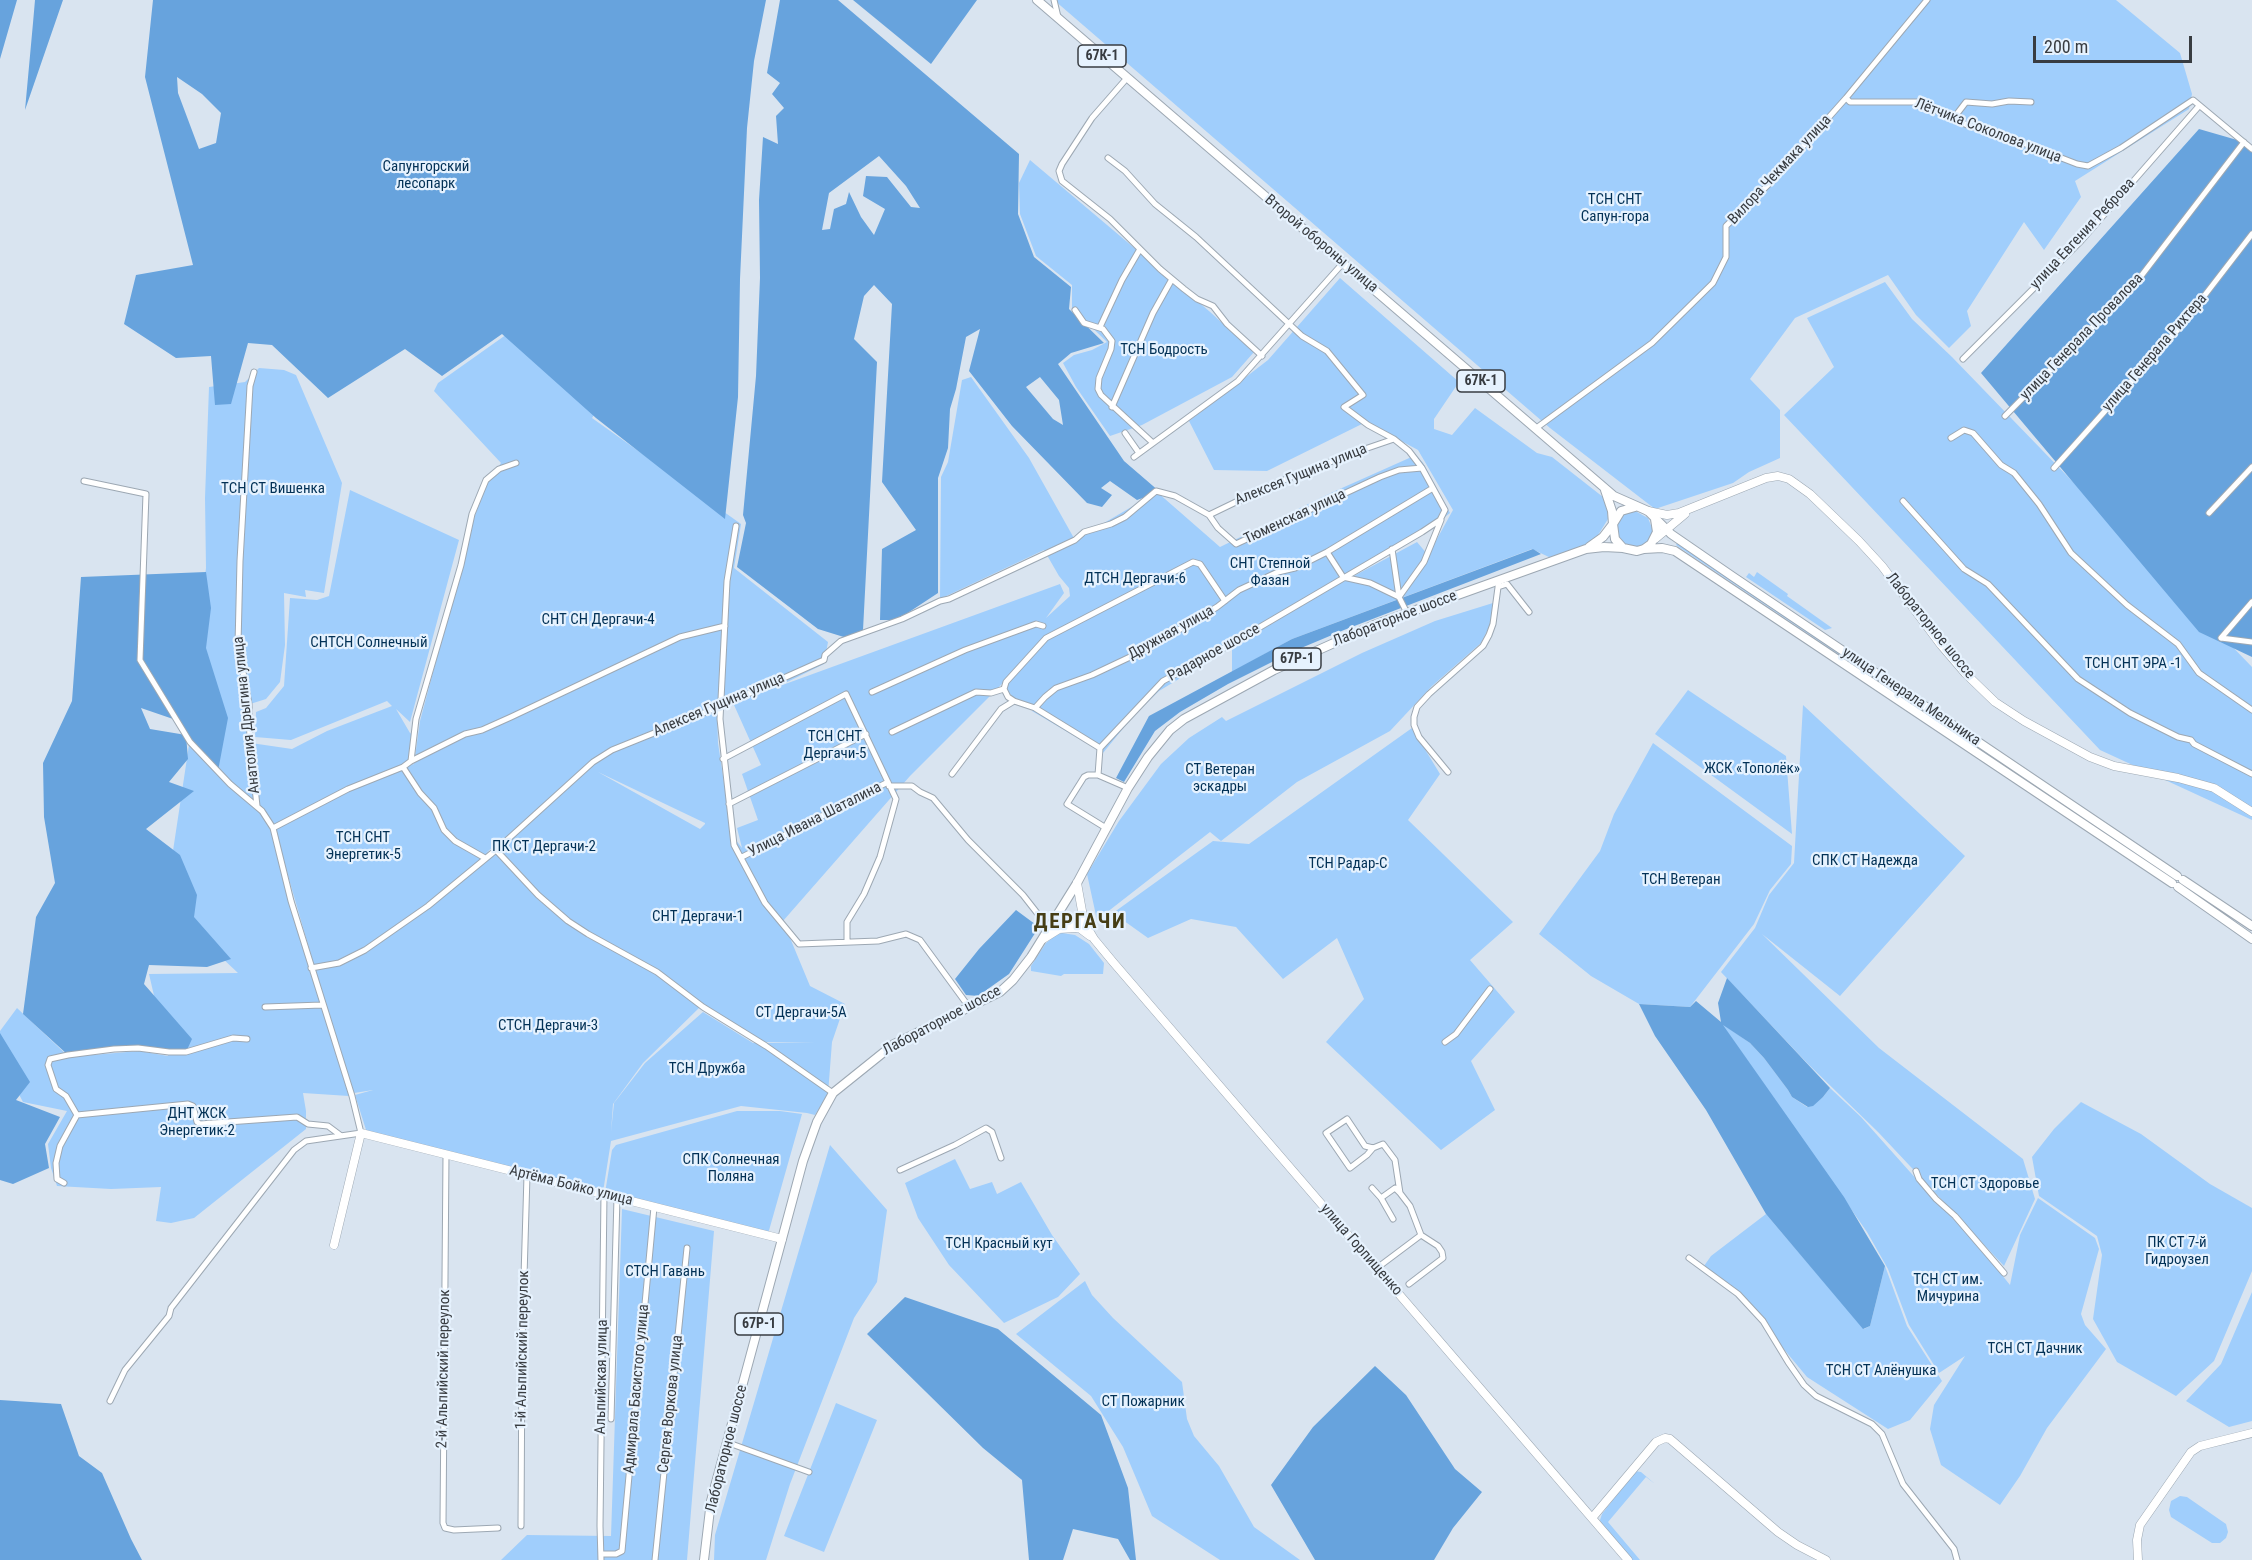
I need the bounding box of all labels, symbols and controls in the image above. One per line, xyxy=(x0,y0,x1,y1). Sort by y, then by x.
scale bar xyxy=(2036,24,2195,62)
text: 200 m xyxy=(2044,36,2088,57)
road number: 67К-1 xyxy=(1078,45,1126,67)
street label: Лётчика Соколова улица xyxy=(1912,95,2064,167)
street label: Вилора Чекмака улица xyxy=(1725,111,1835,229)
park label: Сапунгорский лесопарк xyxy=(383,158,469,193)
street label: улица Евгения Реброва xyxy=(2027,175,2139,293)
street label: Второй обороны улица xyxy=(1261,191,1381,297)
park label: ТСН СНТ Сапун-гора xyxy=(1581,191,1649,226)
street label: улица Генерала Провалова xyxy=(2017,270,2147,404)
street label: улица Генерала Рихтера xyxy=(2099,290,2211,416)
park label: ТСН Бодрость xyxy=(1120,341,1208,359)
road number: 67К-1 xyxy=(1457,370,1505,392)
street label: Алексея Гущина улица xyxy=(1232,440,1370,510)
park label: ТСН СТ Вишенка xyxy=(221,480,325,498)
street label: Тюменская улица xyxy=(1241,486,1349,548)
park label: СНТ Степной Фазан xyxy=(1230,555,1310,590)
street label: Лабораторное шоссе xyxy=(1882,569,1978,683)
park label: ДТСН Дергачи-6 xyxy=(1084,570,1186,588)
street label: Лабораторное шоссе xyxy=(1330,587,1460,651)
street label: Дружная улица xyxy=(1125,602,1217,664)
park label: СНТ СН Дергачи-4 xyxy=(541,611,655,629)
street label: Радарное шоссе xyxy=(1165,620,1263,686)
park label: СНТСН Солнечный xyxy=(310,634,428,652)
street label: Анатолия Дрыгина улица xyxy=(230,635,264,795)
street label: улица Генерала Мельника xyxy=(1838,644,1984,750)
road number: 67Р-1 xyxy=(1273,648,1321,670)
park label: ТСН СНТ ЭРА -1 xyxy=(2084,655,2182,673)
street label: Алексея Гущина улица xyxy=(651,669,787,741)
park label: ТСН СНТ Дергачи-5 xyxy=(803,728,867,763)
park label: ЖСК «Тополёк» xyxy=(1704,760,1800,778)
park label: СТ Ветеран эскадры xyxy=(1185,761,1255,796)
street label: Улица Ивана Шаталина xyxy=(746,779,884,861)
park label: ТСН СНТ Энергетик-5 xyxy=(325,829,401,864)
park label: ПК СТ Дергачи-2 xyxy=(492,838,596,856)
park label: СПК СТ Надежда xyxy=(1812,852,1918,870)
park label: ТСН Радар-С xyxy=(1308,855,1388,873)
park label: ТСН Ветеран xyxy=(1641,871,1721,889)
park label: СНТ Дергачи-1 xyxy=(652,908,744,926)
district label: ДЕРГАЧИ xyxy=(1034,910,1126,936)
street label: Лабораторное шоссе xyxy=(880,982,1004,1060)
park label: СТ Дергачи-5А xyxy=(755,1004,847,1022)
park label: СТСН Дергачи-3 xyxy=(498,1017,598,1035)
park label: ТСН Дружба xyxy=(669,1060,745,1078)
park label: ДНТ ЖСК Энергетик-2 xyxy=(159,1105,235,1140)
park label: СПК Солнечная Поляна xyxy=(682,1151,780,1186)
street label: Артёма Бойко улица xyxy=(508,1162,634,1210)
park label: ТСН СТ Здоровье xyxy=(1931,1175,2039,1193)
street label: улица Горпищенко xyxy=(1316,1200,1406,1300)
park label: ПК СТ 7-й Гидроузел xyxy=(2145,1234,2209,1269)
park label: ТСН Красный кут xyxy=(945,1235,1053,1253)
park label: СТСН Гавань xyxy=(625,1263,705,1281)
street label: 1-й Альпийский переулок xyxy=(513,1270,533,1430)
park label: ТСН СТ им. Мичурина xyxy=(1913,1271,1983,1306)
street label: 2-й Альпийский переулок xyxy=(434,1289,454,1449)
street label: Адмирала Басистого улица xyxy=(621,1303,653,1475)
road number: 67Р-1 xyxy=(735,1313,783,1335)
street label: Альпийская улица xyxy=(592,1319,612,1435)
street label: Сергея Воркова улица xyxy=(655,1334,687,1474)
park label: ТСН СТ Дачник xyxy=(1987,1340,2083,1358)
park label: ТСН СТ Алёнушка xyxy=(1826,1362,1936,1380)
street label: Лабораторное шоссе xyxy=(702,1383,752,1515)
park label: СТ Пожарник xyxy=(1101,1393,1185,1411)

